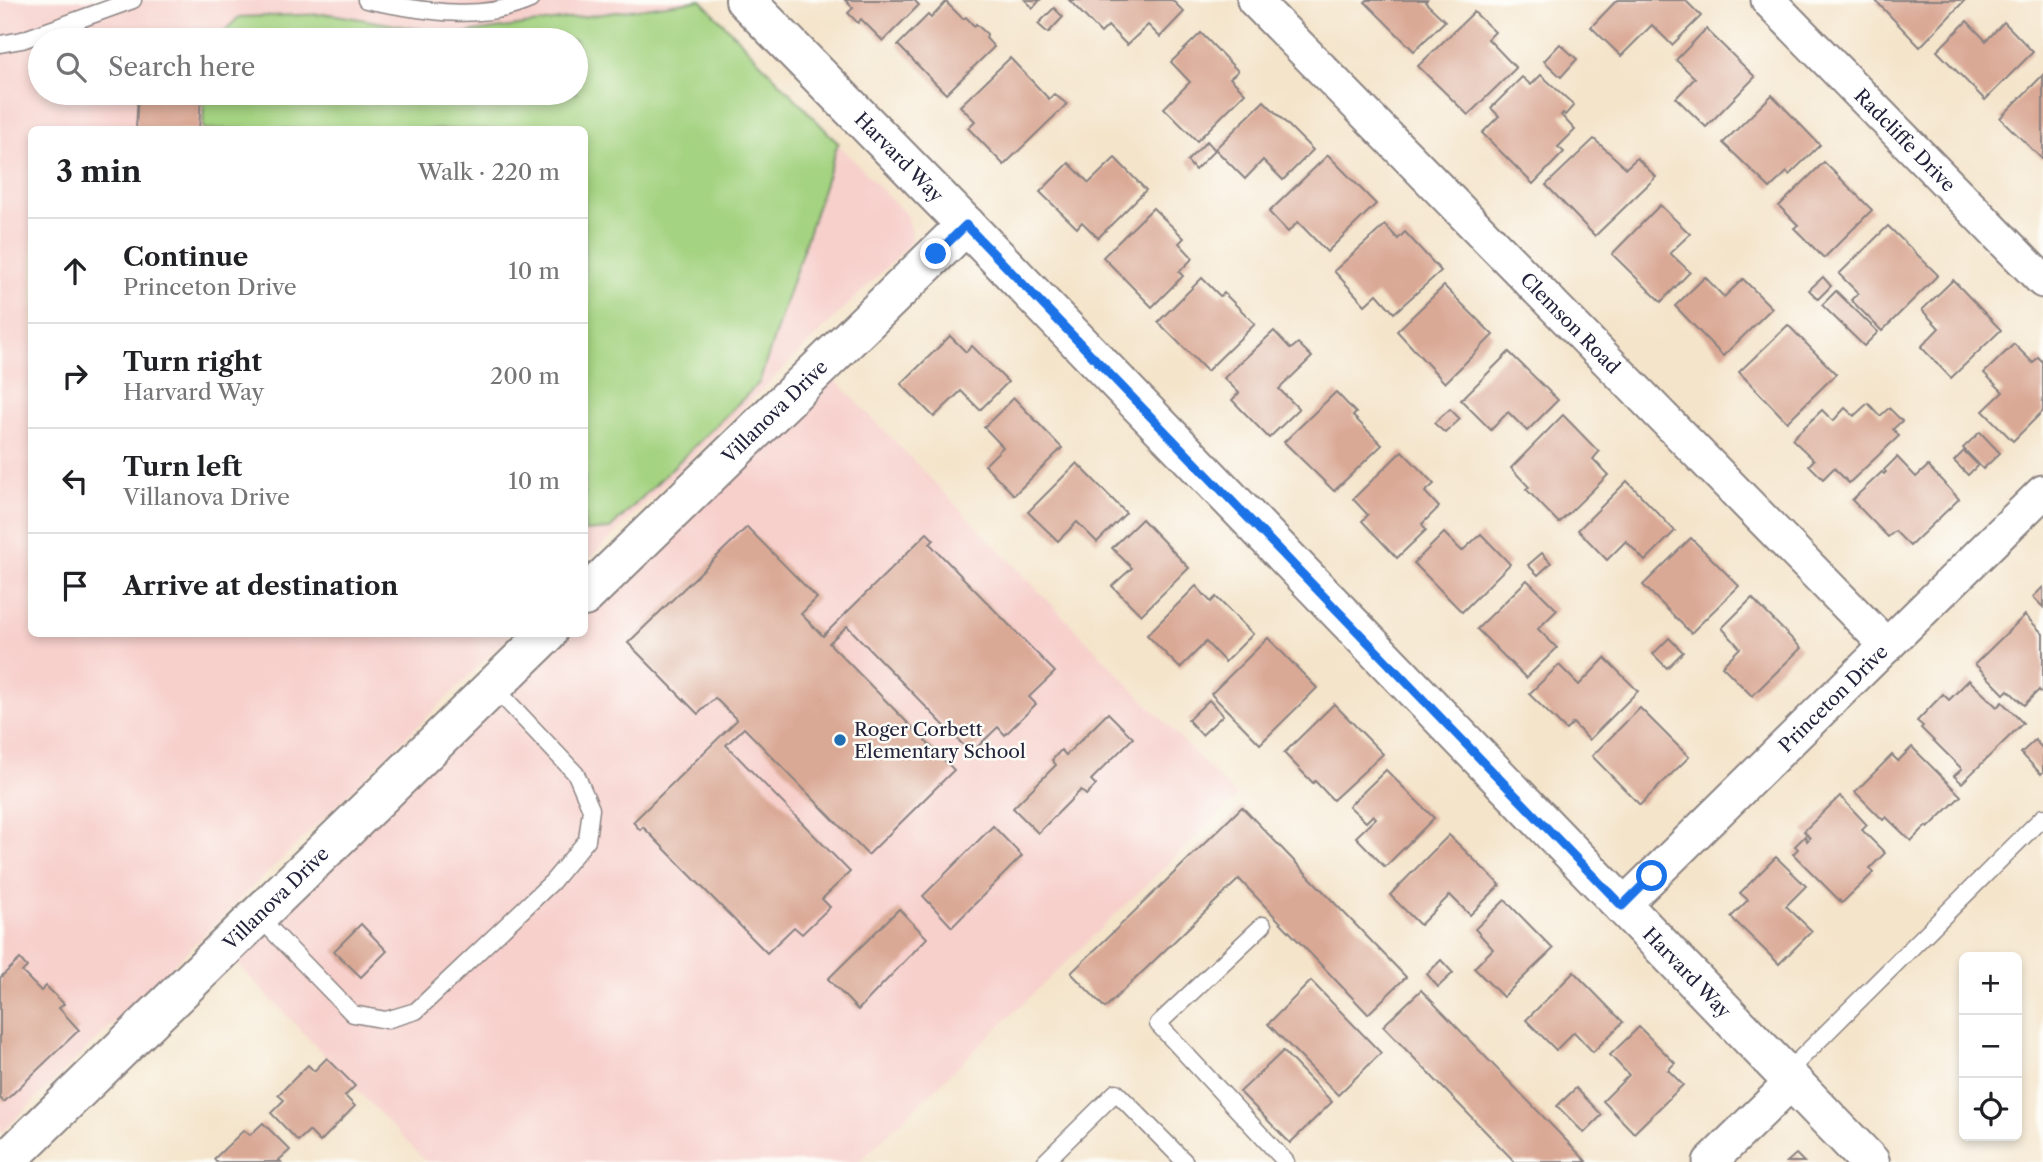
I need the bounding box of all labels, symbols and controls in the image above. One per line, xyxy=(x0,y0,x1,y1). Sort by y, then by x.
search box xyxy=(28,28,588,105)
icon: search xyxy=(52,48,90,86)
text: Search here xyxy=(108,51,255,83)
street label: Radcliffe Drive xyxy=(1849,84,1960,197)
street label: Harvard Way xyxy=(850,108,948,207)
text: 3 min xyxy=(56,153,142,190)
text: Walk · 220 m xyxy=(418,158,560,186)
route end xyxy=(920,238,951,269)
text: Continue xyxy=(123,241,248,273)
icon: ahead xyxy=(56,252,94,290)
text: 10 m xyxy=(508,257,560,285)
street label: Clemson Road xyxy=(1515,268,1625,379)
text: Princeton Drive xyxy=(123,273,297,301)
text: Turn right xyxy=(123,346,262,378)
street label: Villanova Drive xyxy=(717,355,832,469)
icon: right xyxy=(56,357,94,395)
text: 200 m xyxy=(490,362,560,390)
text: Harvard Way xyxy=(123,378,264,406)
text: Turn left xyxy=(123,451,242,483)
icon: left xyxy=(56,462,94,500)
text: 10 m xyxy=(508,467,560,495)
text: Villanova Drive xyxy=(123,483,290,511)
icon: arrive xyxy=(56,567,94,605)
text: Arrive at destination xyxy=(123,570,398,602)
street label: Princeton Drive xyxy=(1774,640,1893,757)
place label: Roger Corbett Elementary School xyxy=(854,718,1026,763)
marker: Roger Corbett Elementary School xyxy=(832,732,848,748)
street label: Villanova Drive xyxy=(218,842,334,956)
route start xyxy=(1636,860,1667,891)
street label: Harvard Way xyxy=(1638,923,1736,1023)
map controls xyxy=(1959,952,2022,1141)
button: + xyxy=(1959,952,2022,1015)
button: − xyxy=(1959,1015,2022,1078)
button: locate xyxy=(1959,1078,2022,1141)

